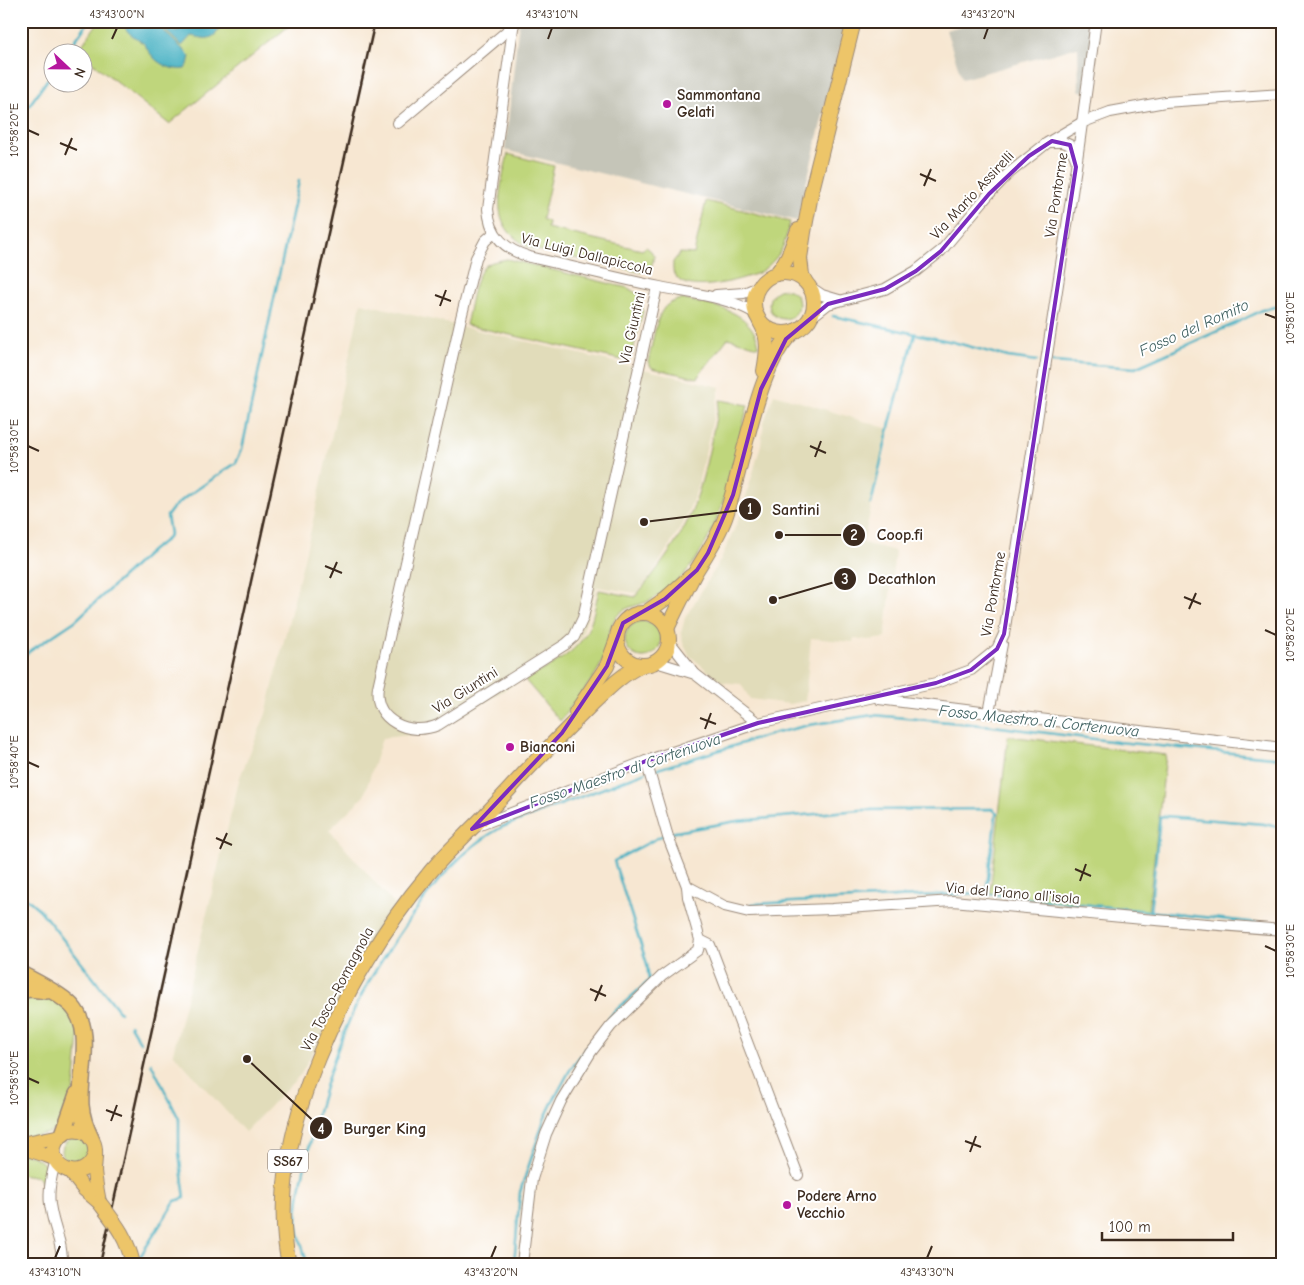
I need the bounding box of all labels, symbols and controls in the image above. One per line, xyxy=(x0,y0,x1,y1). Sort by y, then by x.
text: 43°43'00"N xyxy=(90,7,144,21)
text: 43°43'10"N xyxy=(526,7,578,21)
text: 43°43'20"N xyxy=(961,7,1015,21)
north arrow xyxy=(42,42,92,92)
text: N xyxy=(70,65,89,80)
place label: Sammontana Gelati xyxy=(677,86,761,121)
marker: Sammontana Gelati xyxy=(661,98,673,110)
text: 10°58'20"E xyxy=(7,103,21,157)
street label: Via Mario Assirelli xyxy=(926,147,1018,243)
street label: Via Pontorme xyxy=(1040,151,1072,239)
street label: Via Luigi Dallapiccola xyxy=(519,229,655,279)
street label: Via Giuntini xyxy=(615,290,649,366)
text: 10°58'10"E xyxy=(1283,292,1297,344)
water label: Fosso del Romito xyxy=(1136,296,1252,360)
text: 10°58'30"E xyxy=(7,419,21,473)
callout: Santini xyxy=(737,493,829,524)
text: 1 xyxy=(747,500,753,518)
text: Santini xyxy=(772,501,820,519)
callout: Coop.fi xyxy=(842,519,933,550)
text: 2 xyxy=(850,526,858,544)
text: Coop.fi xyxy=(877,526,923,544)
street label: Via Pontorme xyxy=(977,550,1009,638)
callout: Decathlon xyxy=(833,563,946,594)
text: 3 xyxy=(841,570,849,588)
text: Decathlon xyxy=(868,570,936,588)
text: 10°58'20"E xyxy=(1283,608,1297,662)
street label: Via Giuntini xyxy=(429,663,501,717)
water label: Fosso Maestro di Cortenuova xyxy=(938,702,1140,740)
water label: Fosso Maestro di Cortenuova xyxy=(527,730,723,812)
text: 10°58'40"E xyxy=(7,735,21,789)
place label: Bianconi xyxy=(520,738,575,756)
marker: Bianconi xyxy=(504,741,516,753)
street label: Via del Piano all'isola xyxy=(945,878,1081,908)
street label: Via Tosco-Romagnola xyxy=(297,924,377,1054)
text: 10°58'30"E xyxy=(1283,924,1297,978)
text: 10°58'50"E xyxy=(7,1051,21,1105)
callout: Burger King xyxy=(309,1113,437,1144)
text: 4 xyxy=(317,1120,325,1138)
text: Burger King xyxy=(343,1120,427,1138)
road number: SS67 xyxy=(268,1150,308,1172)
place label: Podere Arno Vecchio xyxy=(797,1187,877,1222)
marker: Podere Arno Vecchio xyxy=(781,1199,793,1211)
scale bar xyxy=(1102,1210,1233,1242)
text: 100 m xyxy=(1109,1218,1151,1236)
text: 43°43'10"N xyxy=(29,1265,81,1279)
text: 43°43'20"N xyxy=(464,1265,518,1279)
text: 43°43'30"N xyxy=(900,1265,954,1279)

